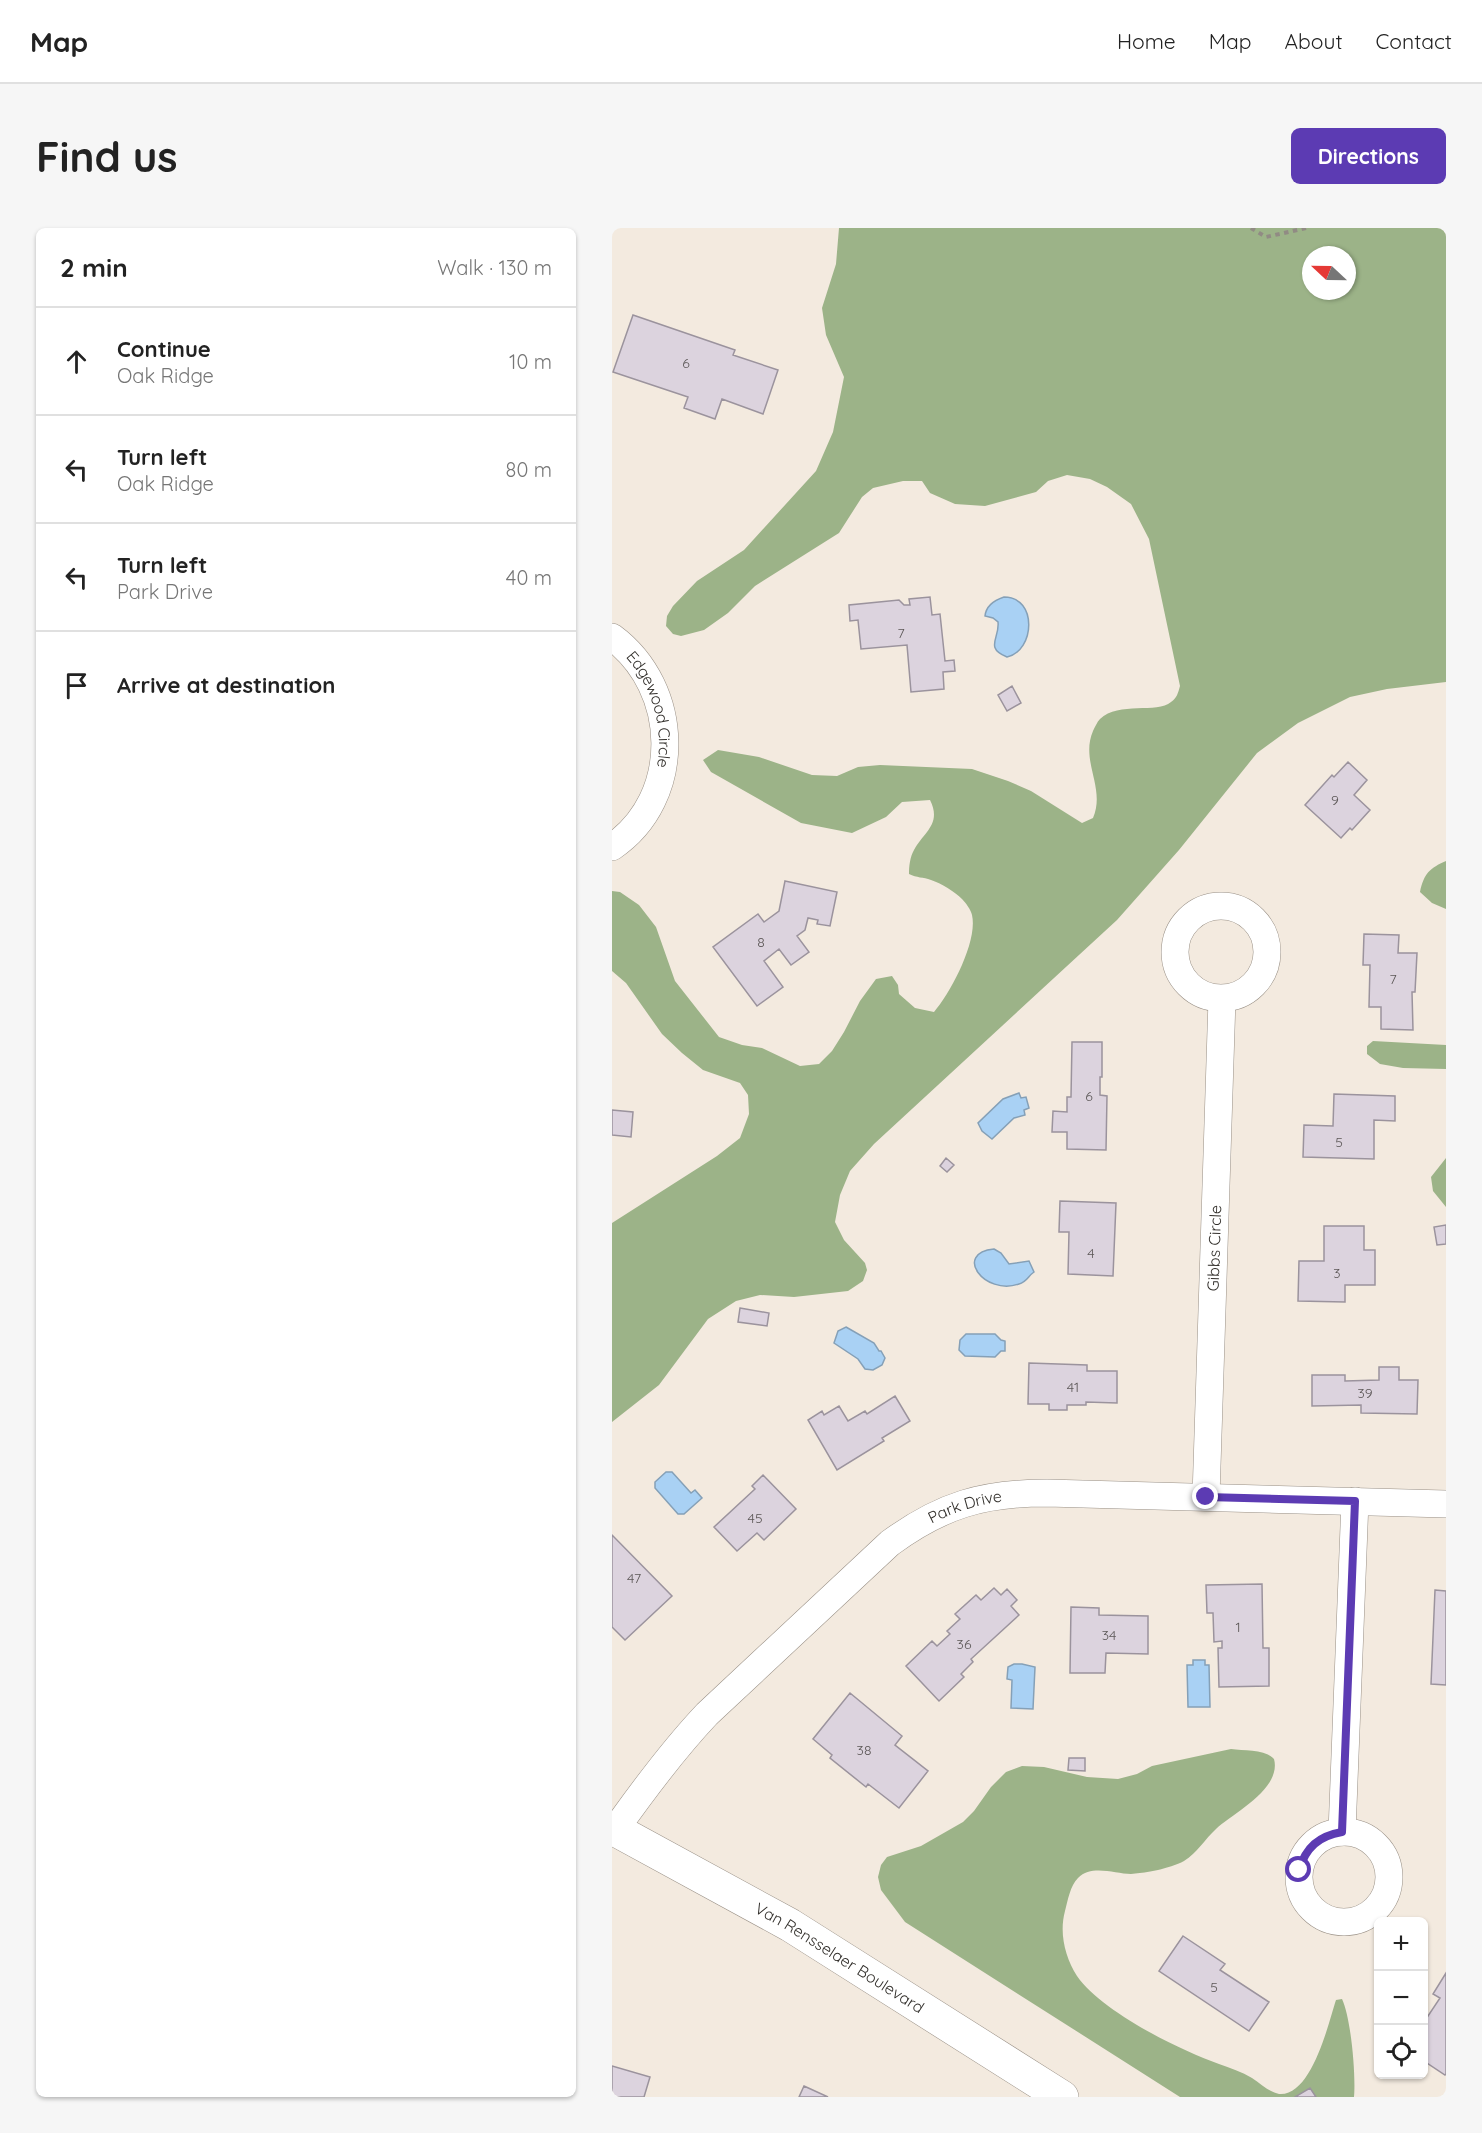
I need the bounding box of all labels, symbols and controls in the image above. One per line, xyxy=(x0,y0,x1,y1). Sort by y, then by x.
text: Map xyxy=(30,24,88,59)
text: Home xyxy=(1117,28,1176,54)
text: Map xyxy=(1209,28,1252,54)
text: About xyxy=(1285,28,1343,54)
text: Contact xyxy=(1376,28,1452,54)
button: Directions xyxy=(1291,128,1446,184)
text: Find us xyxy=(36,130,178,183)
north arrow xyxy=(1302,246,1356,300)
text: 2 min xyxy=(60,251,128,284)
text: Walk · 130 m xyxy=(437,255,552,280)
text: Continue xyxy=(117,335,211,363)
icon: ahead xyxy=(60,345,93,378)
text: 10 m xyxy=(509,349,552,374)
house number: 6 xyxy=(682,354,690,372)
text: Oak Ridge xyxy=(117,363,214,388)
text: Turn left xyxy=(117,443,207,471)
icon: left xyxy=(60,453,93,486)
text: 80 m xyxy=(506,457,552,482)
text: Oak Ridge xyxy=(117,471,214,496)
text: Turn left xyxy=(117,551,207,579)
icon: left xyxy=(60,561,93,594)
text: 40 m xyxy=(506,565,552,590)
text: Park Drive xyxy=(117,579,213,604)
house number: 7 xyxy=(897,624,905,642)
street label: Edgewood Circle xyxy=(623,647,675,769)
icon: arrive xyxy=(60,669,93,702)
text: Arrive at destination xyxy=(117,671,335,699)
house number: 9 xyxy=(1331,791,1339,809)
house number: 8 xyxy=(757,933,765,951)
house number: 7 xyxy=(1389,970,1397,988)
house number: 6 xyxy=(1085,1087,1093,1105)
house number: 5 xyxy=(1335,1133,1343,1151)
street label: Gibbs Circle xyxy=(1203,1205,1225,1292)
house number: 4 xyxy=(1087,1244,1095,1262)
house number: 3 xyxy=(1333,1264,1341,1282)
house number: 41 xyxy=(1067,1378,1079,1396)
house number: 39 xyxy=(1357,1384,1373,1402)
route end xyxy=(1192,1483,1218,1509)
street label: Park Drive xyxy=(924,1486,1003,1527)
house number: 45 xyxy=(747,1509,763,1527)
house number: 47 xyxy=(627,1569,641,1587)
house number: 1 xyxy=(1235,1618,1241,1636)
house number: 34 xyxy=(1102,1626,1116,1644)
house number: 36 xyxy=(957,1635,972,1653)
house number: 38 xyxy=(857,1741,871,1759)
route start xyxy=(1285,1856,1311,1882)
street label: Van Rensselaer Boulevard xyxy=(752,1898,928,2017)
map controls xyxy=(1374,1917,1428,2079)
button: + xyxy=(1374,1917,1428,1971)
button: − xyxy=(1374,1971,1428,2025)
house number: 5 xyxy=(1210,1978,1218,1996)
button: locate xyxy=(1374,2025,1428,2079)

